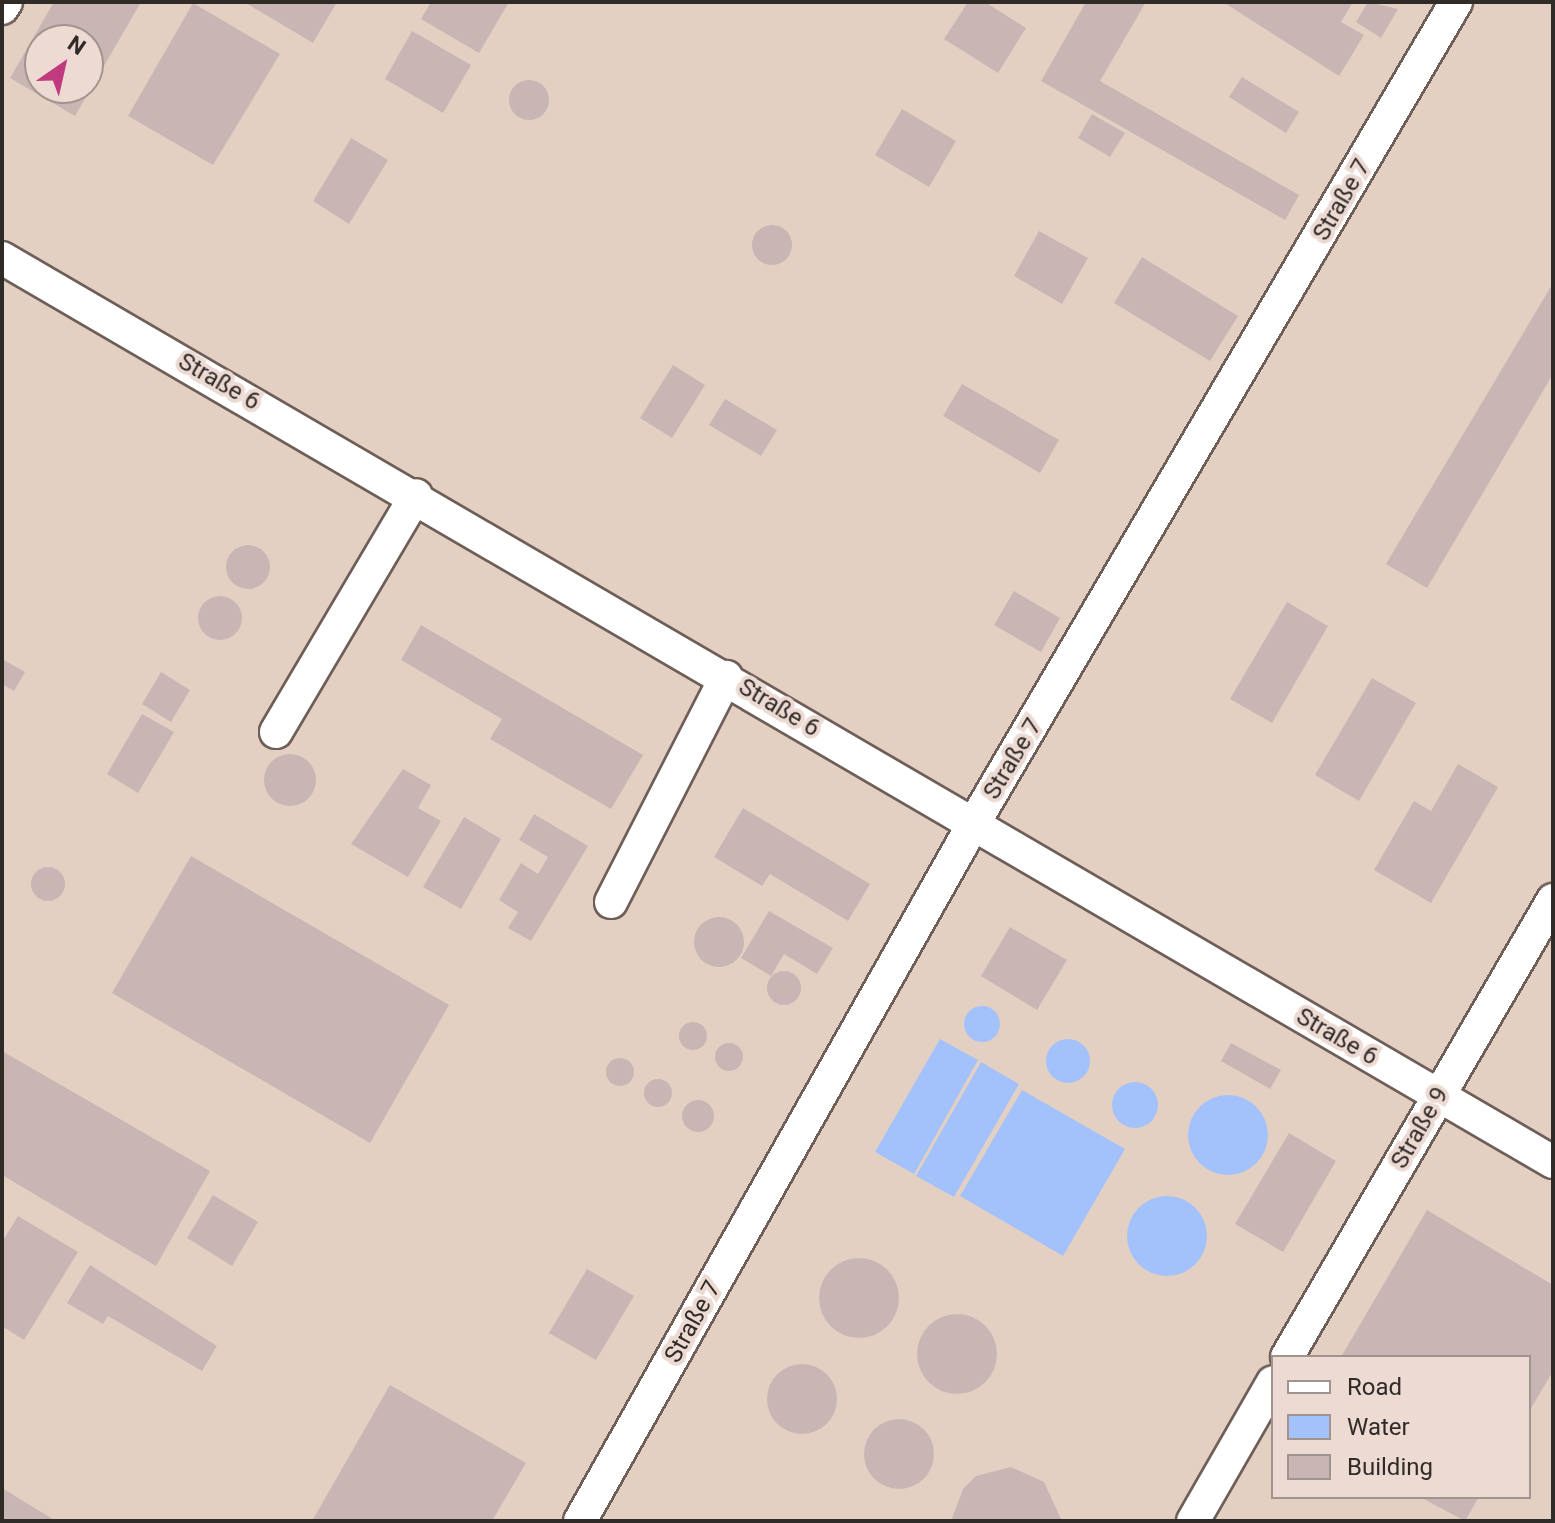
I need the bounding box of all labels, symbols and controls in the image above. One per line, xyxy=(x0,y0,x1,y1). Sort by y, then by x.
north arrow xyxy=(24,24,104,104)
text: N xyxy=(63,31,90,60)
street label: Straße 7 xyxy=(1307,154,1377,246)
street label: Straße 6 xyxy=(173,347,265,417)
street label: Straße 6 xyxy=(733,673,825,743)
street label: Straße 7 xyxy=(978,713,1048,805)
street label: Straße 6 xyxy=(1291,1002,1383,1072)
street label: Straße 9 xyxy=(1385,1082,1455,1174)
street label: Straße 7 xyxy=(659,1276,727,1368)
legend xyxy=(1271,1355,1531,1499)
text: Road xyxy=(1347,1373,1402,1401)
text: Water xyxy=(1347,1413,1410,1441)
text: Building xyxy=(1347,1453,1433,1481)

